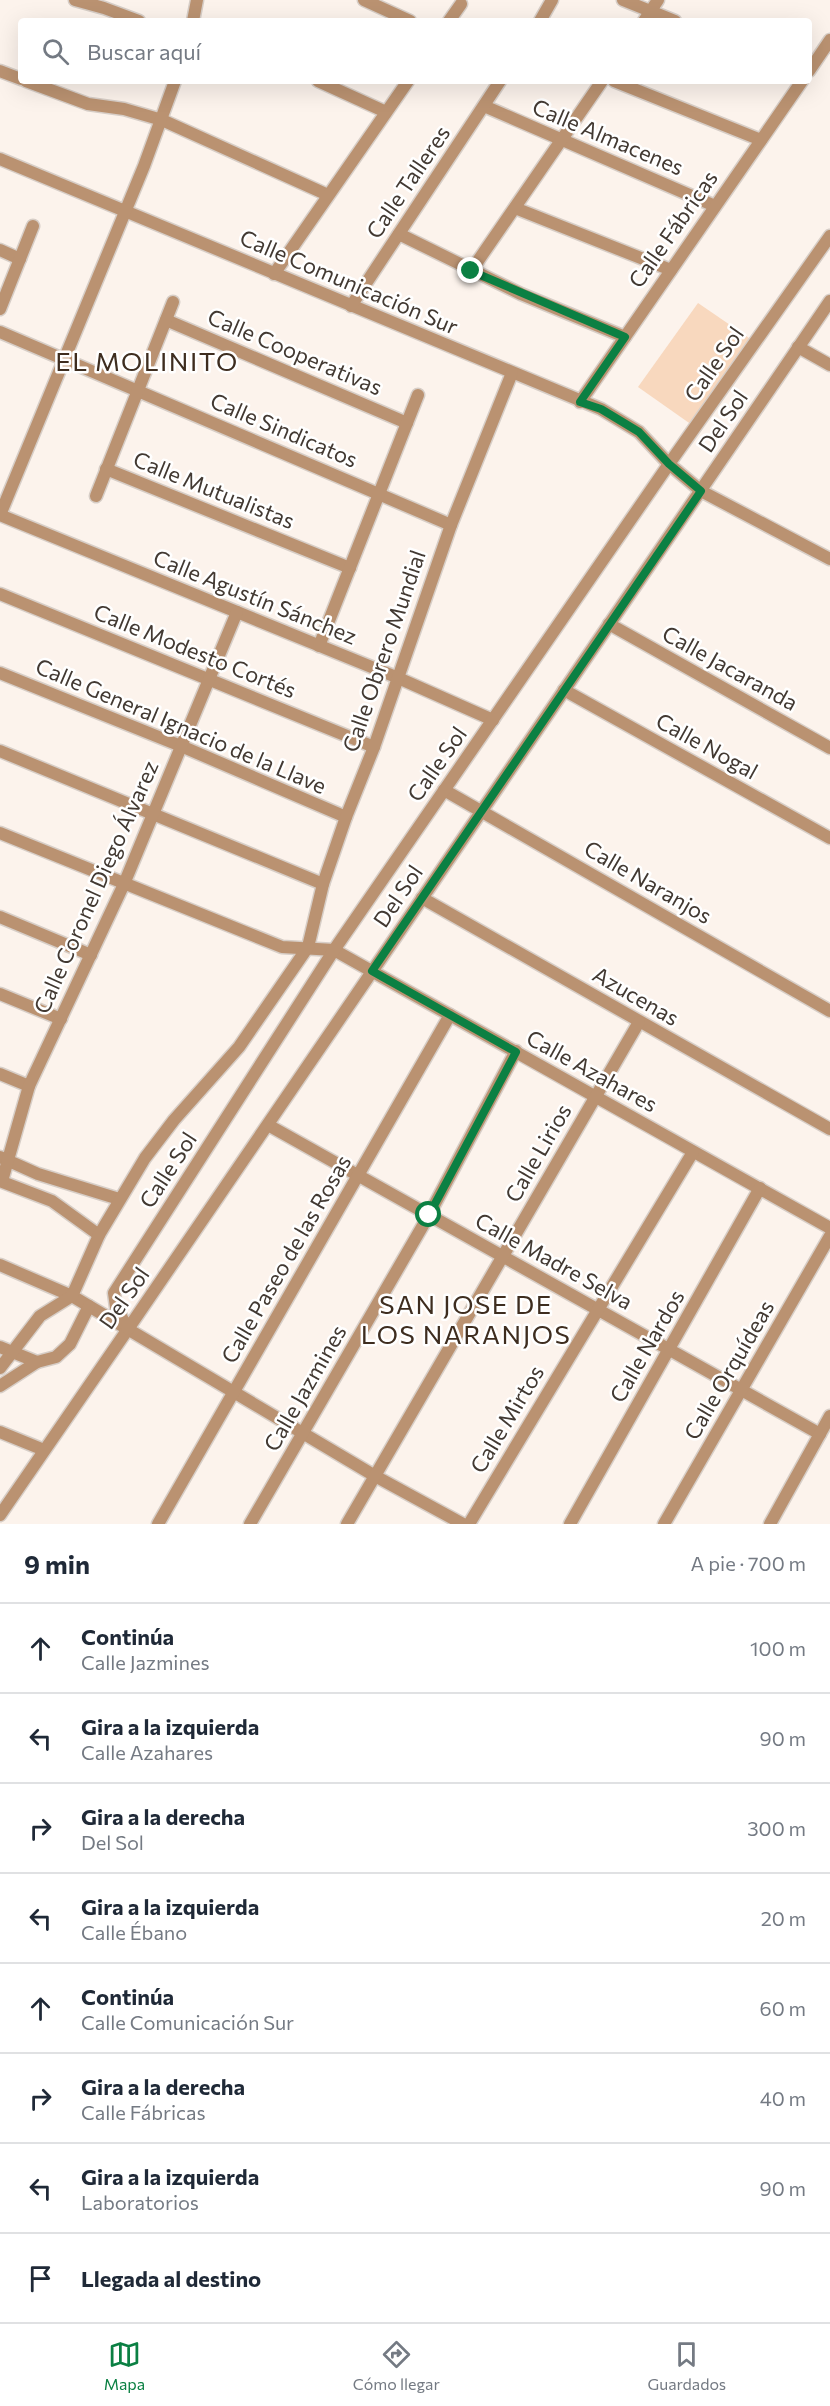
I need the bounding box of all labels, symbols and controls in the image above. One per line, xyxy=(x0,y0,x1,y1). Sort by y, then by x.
search box xyxy=(18,18,812,84)
icon: search xyxy=(39,35,72,68)
text: Buscar aquí xyxy=(87,38,201,65)
street label: Calle Almacenes xyxy=(528,93,688,181)
street label: Calle Talleres xyxy=(360,120,455,243)
street label: Calle Fábricas xyxy=(622,165,723,293)
street label: Calle Comunicación Sur xyxy=(236,223,463,340)
route end xyxy=(457,257,483,283)
street label: Calle Cooperativas xyxy=(204,303,386,400)
street label: Calle Sol xyxy=(678,321,749,406)
district label: EL MOLINITO xyxy=(55,345,239,376)
street label: Del Sol xyxy=(692,384,753,457)
street label: Calle Sindicatos xyxy=(207,386,362,473)
street label: Calle Mutualistas xyxy=(130,445,299,534)
street label: Calle Agustín Sánchez xyxy=(150,543,361,650)
street label: Calle Obrero Mundial xyxy=(336,546,431,755)
street label: Calle Modesto Cortés xyxy=(90,598,300,703)
street label: Calle Jacaranda xyxy=(658,619,803,716)
street label: Calle General Ignacio de la Llave xyxy=(32,652,331,799)
street label: Calle Nogal xyxy=(652,707,763,785)
street label: Calle Sol xyxy=(401,721,472,806)
street label: Calle Coronel Diego Álvarez xyxy=(27,756,164,1018)
street label: Calle Naranjos xyxy=(580,834,717,929)
street label: Del Sol xyxy=(367,859,428,932)
street label: Azucenas xyxy=(588,960,684,1031)
street label: Calle Azahares xyxy=(522,1024,662,1118)
street label: Calle Lirios xyxy=(499,1099,577,1207)
street label: Calle Sol xyxy=(133,1127,202,1213)
street label: Calle Paseo de las Rosas xyxy=(215,1150,356,1368)
route start xyxy=(415,1201,441,1227)
street label: Calle Madre Selva xyxy=(471,1206,638,1315)
street label: Del Sol xyxy=(93,1262,155,1334)
street label: Calle Nardos xyxy=(603,1285,690,1407)
district label: SAN JOSE DE LOS NARANJOS xyxy=(361,1288,571,1349)
street label: Calle Orquídeas xyxy=(678,1295,779,1444)
street label: Calle Jazmines xyxy=(258,1320,352,1456)
street label: Calle Mirtos xyxy=(464,1360,549,1478)
text: 9 min xyxy=(24,1548,90,1579)
text: A pie · 700 m xyxy=(691,1551,806,1575)
text: Continúa xyxy=(81,1623,174,1650)
icon: ahead xyxy=(24,1632,57,1665)
text: 100 m xyxy=(750,1636,806,1660)
text: Calle Jazmines xyxy=(81,1650,210,1674)
text: Gira a la izquierda xyxy=(81,1713,259,1740)
icon: left xyxy=(24,1722,57,1755)
text: 90 m xyxy=(760,1726,806,1750)
text: Calle Azahares xyxy=(81,1740,213,1764)
text: Gira a la derecha xyxy=(81,1803,245,1830)
icon: right xyxy=(24,1812,57,1845)
text: 300 m xyxy=(747,1816,806,1840)
text: Del Sol xyxy=(81,1830,144,1854)
text: Gira a la izquierda xyxy=(81,1893,259,1920)
icon: left xyxy=(24,1902,57,1935)
text: 20 m xyxy=(761,1906,806,1930)
text: Calle Ébano xyxy=(81,1920,187,1944)
text: Continúa xyxy=(81,1983,174,2010)
icon: ahead xyxy=(24,1992,57,2025)
text: 60 m xyxy=(760,1996,806,2020)
text: Calle Comunicación Sur xyxy=(81,2010,294,2034)
text: Gira a la derecha xyxy=(81,2073,245,2100)
icon: right xyxy=(24,2082,57,2115)
text: 40 m xyxy=(760,2086,806,2110)
text: Calle Fábricas xyxy=(81,2100,206,2124)
text: Gira a la izquierda xyxy=(81,2163,259,2190)
icon: left xyxy=(24,2172,57,2205)
text: 90 m xyxy=(760,2176,806,2200)
text: Laboratorios xyxy=(81,2190,199,2214)
icon: arrive xyxy=(24,2262,57,2295)
text: Llegada al destino xyxy=(81,2265,261,2292)
tab: Mapa xyxy=(104,2338,145,2393)
tab: Cómo llegar xyxy=(353,2338,440,2393)
tab: Guardados xyxy=(647,2338,726,2393)

